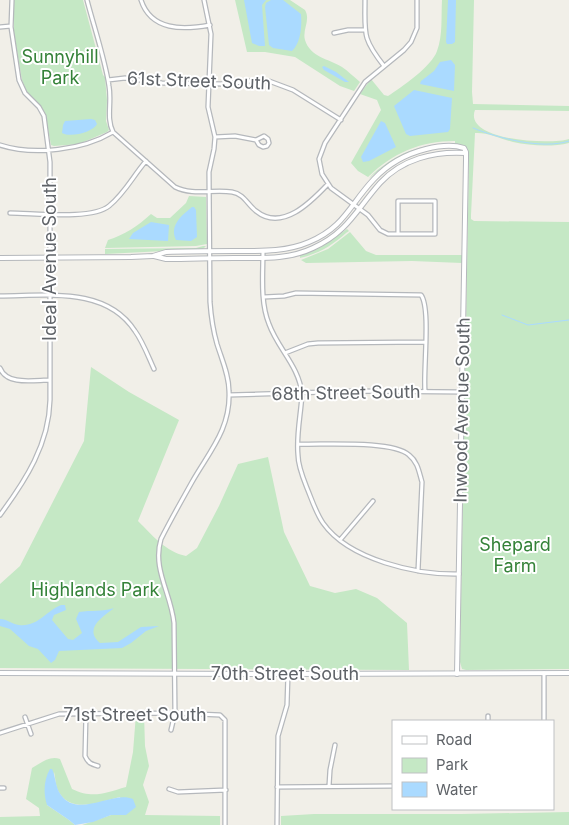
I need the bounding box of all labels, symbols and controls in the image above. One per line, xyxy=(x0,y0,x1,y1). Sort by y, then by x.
park label: Sunnyhill Park xyxy=(21,46,99,88)
street label: 61st Street South xyxy=(127,67,271,94)
street label: Ideal Avenue South xyxy=(39,177,60,341)
street label: Inwood Avenue South xyxy=(449,317,474,503)
street label: 68th Street South xyxy=(271,381,421,404)
park label: Shepard Farm xyxy=(479,534,551,576)
park label: Highlands Park xyxy=(31,579,159,600)
street label: 70th Street South xyxy=(211,663,359,684)
street label: 71st Street South xyxy=(63,704,207,725)
legend xyxy=(392,720,554,810)
text: Road xyxy=(436,730,472,749)
text: Park xyxy=(436,755,469,774)
text: Water xyxy=(436,780,478,799)

